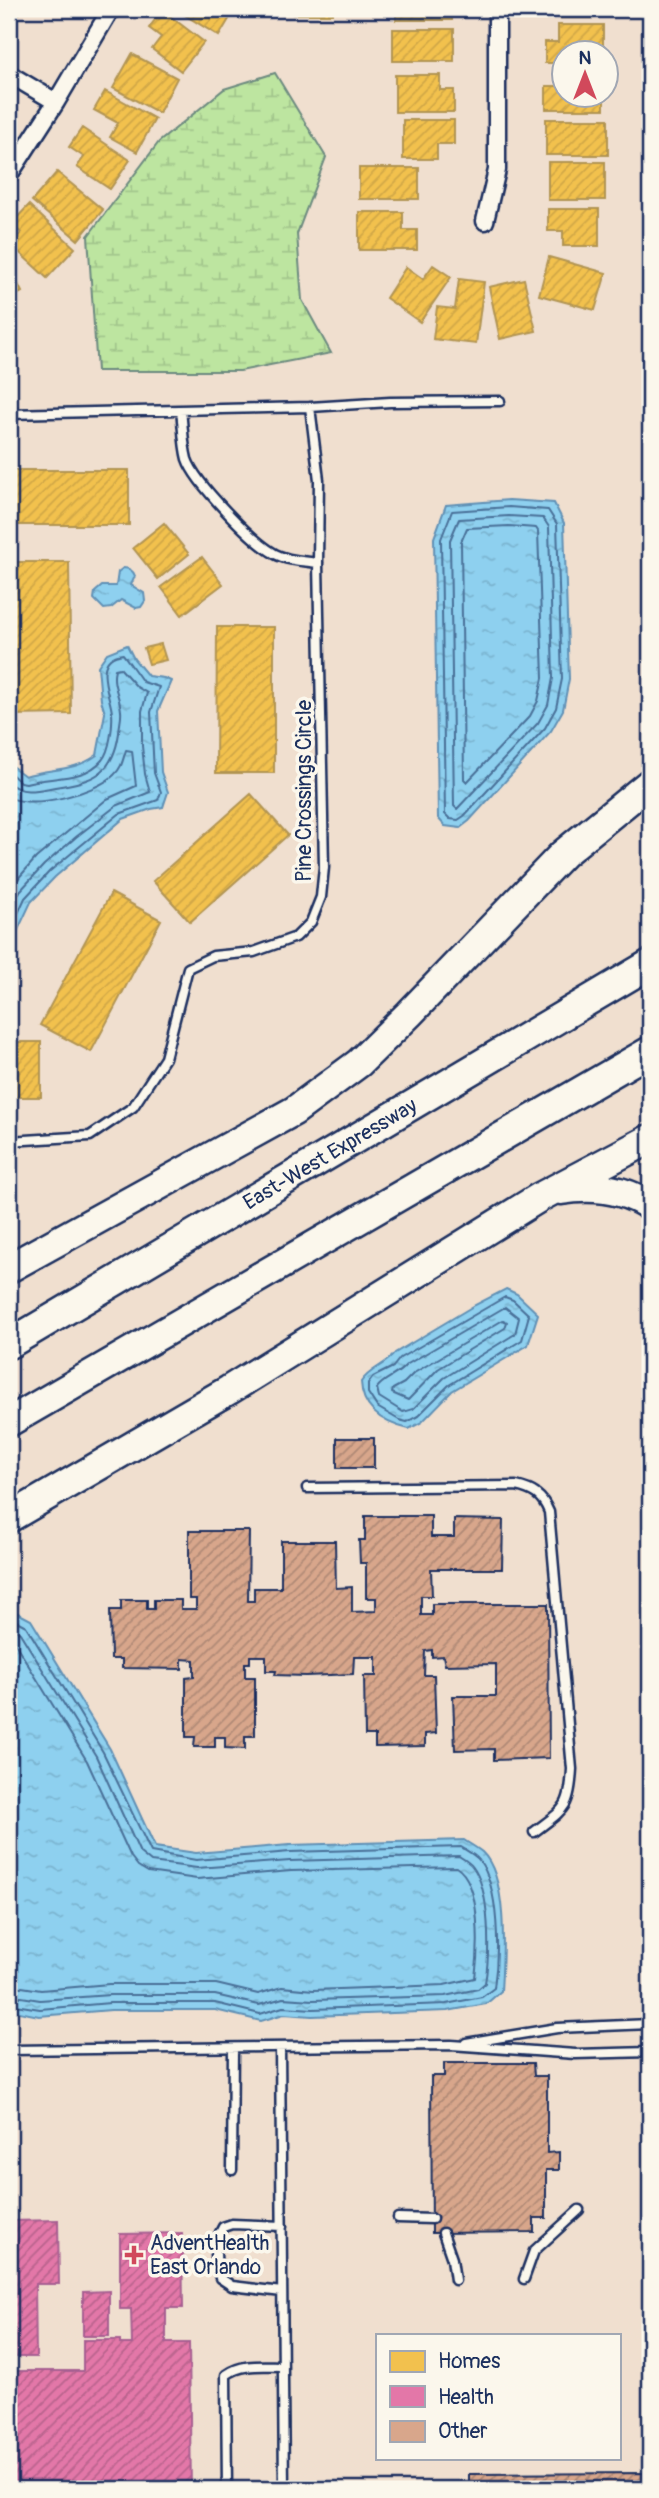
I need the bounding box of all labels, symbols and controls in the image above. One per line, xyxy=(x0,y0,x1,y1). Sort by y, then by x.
north arrow xyxy=(550,38,620,108)
text: N xyxy=(579,46,592,70)
street label: Pine Crossings Circle xyxy=(291,699,318,882)
street label: East-West Expressway xyxy=(238,1092,422,1216)
place label: AdventHealth East Orlando xyxy=(150,2230,269,2281)
marker: AdventHealth East Orlando xyxy=(124,2245,144,2265)
legend xyxy=(376,2334,620,2460)
text: Homes xyxy=(438,2348,501,2375)
text: Health xyxy=(438,2384,494,2411)
text: Other xyxy=(438,2418,488,2445)

